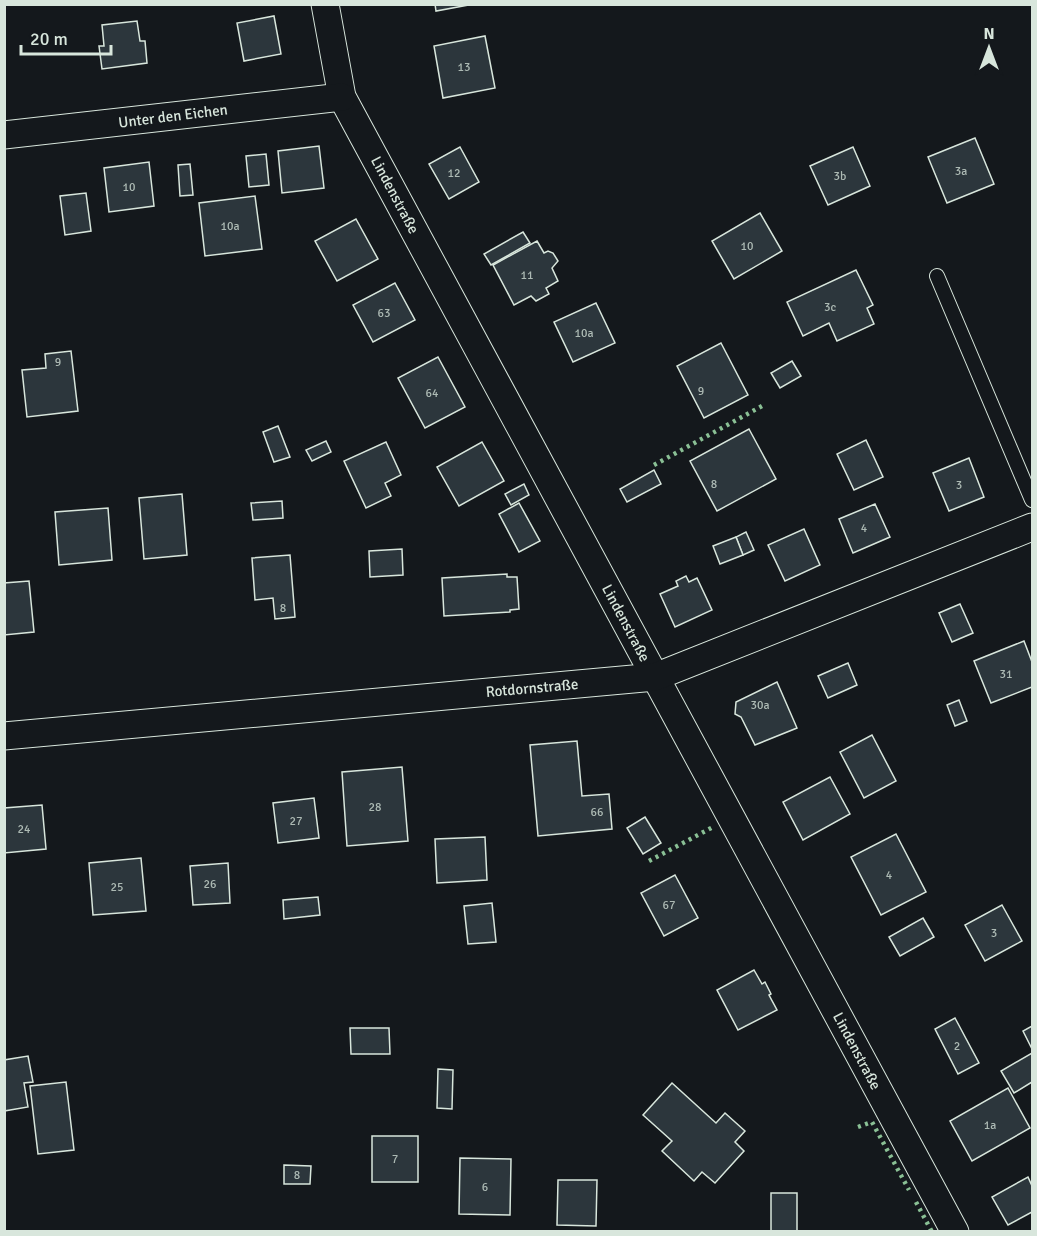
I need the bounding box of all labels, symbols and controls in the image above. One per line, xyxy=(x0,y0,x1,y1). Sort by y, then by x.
scale bar xyxy=(21,18,111,56)
north arrow xyxy=(959,18,1019,78)
text: N xyxy=(983,24,995,44)
text: 20 m xyxy=(30,28,68,50)
house number: 13 xyxy=(458,60,470,75)
street label: Unter den Eichen xyxy=(117,100,229,132)
street label: Lindenstraße xyxy=(367,153,423,237)
house number: 3a xyxy=(955,164,967,179)
house number: 12 xyxy=(448,166,460,181)
house number: 3b xyxy=(834,169,846,184)
house number: 10 xyxy=(123,180,135,195)
house number: 10a xyxy=(220,219,240,234)
house number: 10 xyxy=(741,239,753,254)
house number: 11 xyxy=(521,268,533,283)
house number: 3c xyxy=(824,300,836,315)
house number: 63 xyxy=(378,306,390,321)
house number: 10a xyxy=(574,326,594,341)
house number: 9 xyxy=(55,355,61,370)
house number: 9 xyxy=(698,384,704,399)
house number: 64 xyxy=(426,386,439,401)
house number: 8 xyxy=(711,477,717,492)
house number: 3 xyxy=(956,478,962,493)
house number: 4 xyxy=(861,521,868,536)
street label: Lindenstraße xyxy=(598,581,654,665)
house number: 8 xyxy=(280,601,286,616)
house number: 31 xyxy=(1000,667,1012,682)
street label: Rotdornstraße xyxy=(485,675,579,701)
house number: 30a xyxy=(750,698,770,713)
house number: 28 xyxy=(369,800,381,815)
house number: 66 xyxy=(591,805,603,820)
house number: 27 xyxy=(290,814,302,829)
house number: 24 xyxy=(18,822,31,837)
house number: 4 xyxy=(886,868,893,883)
house number: 26 xyxy=(204,877,216,892)
house number: 25 xyxy=(111,880,123,895)
house number: 67 xyxy=(663,898,675,913)
house number: 3 xyxy=(991,926,997,941)
street label: Lindenstraße xyxy=(829,1009,885,1093)
house number: 2 xyxy=(954,1039,960,1054)
house number: 1a xyxy=(984,1118,996,1133)
house number: 7 xyxy=(392,1152,398,1167)
house number: 8 xyxy=(294,1168,300,1183)
house number: 6 xyxy=(482,1180,488,1195)

